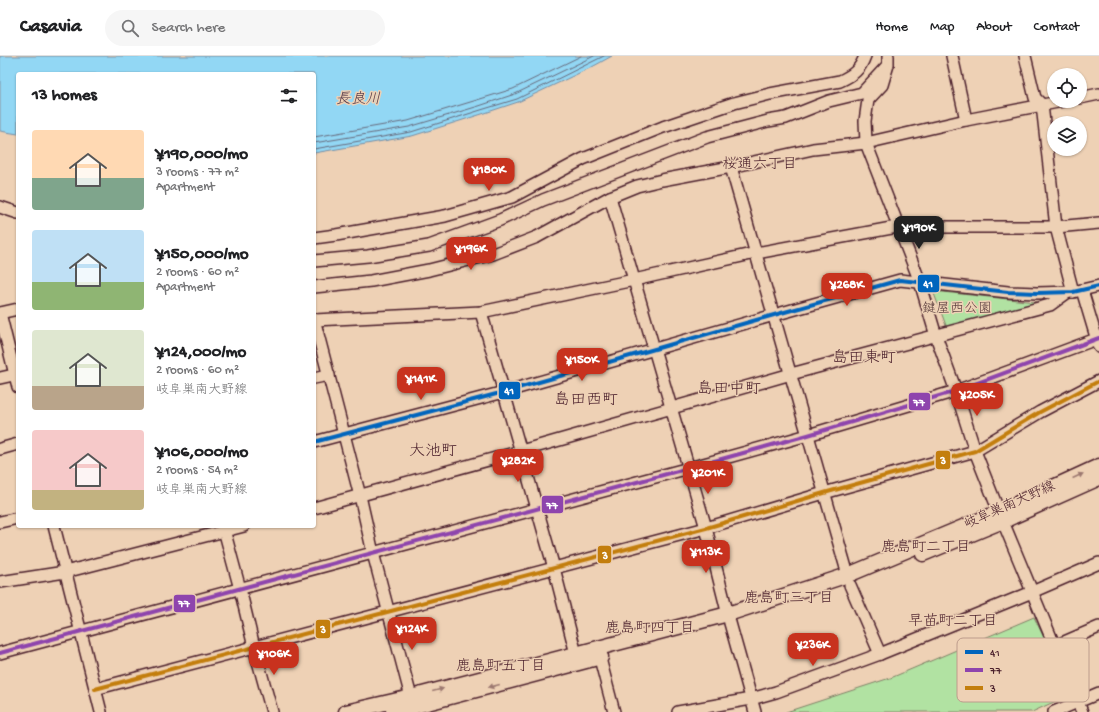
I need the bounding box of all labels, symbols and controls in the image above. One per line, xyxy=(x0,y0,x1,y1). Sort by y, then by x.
search box xyxy=(105,10,385,46)
text: Casavia xyxy=(20,16,81,39)
icon: search xyxy=(119,17,141,39)
text: Search here xyxy=(151,19,225,37)
text: Home xyxy=(876,19,908,36)
text: Map xyxy=(930,19,954,36)
text: About xyxy=(976,19,1012,36)
text: Contact xyxy=(1034,19,1079,36)
map controls xyxy=(1047,68,1087,156)
button: locate xyxy=(1047,68,1087,108)
icon: filters xyxy=(278,85,300,107)
text: 13 homes xyxy=(32,86,97,106)
water label: 長良川 xyxy=(335,90,381,109)
button: layers xyxy=(1047,116,1087,156)
text: ¥190,000/mo xyxy=(156,145,248,165)
icon: home xyxy=(64,146,112,194)
district label: 桜通六丁目 xyxy=(722,156,798,174)
pin: ¥180K xyxy=(461,158,517,192)
text: ¥180K xyxy=(473,163,505,178)
text: 3 rooms · 77 m² xyxy=(156,165,239,180)
text: Apartment xyxy=(156,180,215,195)
pin: ¥190K xyxy=(891,216,947,250)
text: ¥190K xyxy=(903,221,935,236)
pin: ¥196K xyxy=(443,237,499,271)
text: ¥196K xyxy=(455,242,487,257)
text: ¥150,000/mo xyxy=(156,245,249,265)
icon: home xyxy=(64,246,112,294)
text: 2 rooms · 60 m² xyxy=(156,265,239,280)
pin: ¥268K xyxy=(819,273,875,307)
line badge: 41 xyxy=(917,274,940,293)
text: ¥268K xyxy=(830,278,864,293)
text: 41 xyxy=(922,279,933,291)
text: Apartment xyxy=(156,280,215,295)
park label: 鍵屋西公園 xyxy=(922,301,992,318)
text: ¥124,000/mo xyxy=(156,343,246,363)
icon: home xyxy=(64,346,112,394)
pin: ¥150K xyxy=(554,348,610,382)
district label: 島田東町 xyxy=(832,348,896,369)
text: ¥150K xyxy=(566,353,598,368)
text: 2 rooms · 60 m² xyxy=(156,363,239,378)
pin: ¥141K xyxy=(393,367,449,401)
text: ¥141K xyxy=(406,372,436,387)
district label: 島田中町 xyxy=(697,380,761,400)
line badge: 41 xyxy=(498,381,521,400)
text: 岐阜巣南大野線 xyxy=(156,383,247,398)
pin: ¥205K xyxy=(949,383,1005,417)
text: 41 xyxy=(503,386,514,398)
text: ¥205K xyxy=(960,388,994,403)
district label: 島田西町 xyxy=(554,391,618,411)
line badge: 77 xyxy=(908,392,931,411)
text: 77 xyxy=(912,398,926,410)
district label: 大池町 xyxy=(409,442,457,462)
text: ¥106,000/mo xyxy=(156,443,248,463)
icon: home xyxy=(64,446,112,494)
pin: ¥282K xyxy=(490,449,546,483)
line badge: 3 xyxy=(935,450,951,470)
text: ¥282K xyxy=(501,454,535,469)
text: 3 xyxy=(939,456,946,468)
pin: ¥201K xyxy=(680,461,736,495)
text: 2 rooms · 54 m² xyxy=(156,463,238,478)
text: ¥201K xyxy=(692,466,724,481)
one-way arrow xyxy=(1072,473,1083,479)
street label: 岐阜巣南大野線 xyxy=(962,478,1058,534)
text: 岐阜巣南大野線 xyxy=(156,483,247,498)
line badge: 77 xyxy=(541,495,564,514)
text: 77 xyxy=(545,501,559,513)
district label: 鹿島町二丁目 xyxy=(881,538,971,557)
pin: ¥113K xyxy=(678,540,734,574)
line badge: 3 xyxy=(597,545,612,564)
text: ¥113K xyxy=(691,545,721,560)
text: 3 xyxy=(601,551,608,563)
district label: 鹿島町三丁目 xyxy=(744,589,834,608)
line badge: 77 xyxy=(173,594,196,613)
text: 77 xyxy=(177,599,191,611)
district label: 早苗町二丁目 xyxy=(908,612,998,631)
pin: ¥124K xyxy=(384,617,440,651)
line badge: 3 xyxy=(315,619,331,639)
district label: 鹿島町四丁目 xyxy=(605,619,695,638)
text: ¥124K xyxy=(397,622,427,637)
text: 3 xyxy=(319,625,326,637)
pin: ¥236K xyxy=(785,633,841,667)
text: ¥236K xyxy=(797,638,829,653)
legend xyxy=(957,638,1089,702)
pin: ¥106K xyxy=(246,642,302,676)
text: ¥106K xyxy=(258,647,290,662)
text: 41 xyxy=(990,648,1000,660)
district label: 鹿島町五丁目 xyxy=(456,657,546,676)
text: 77 xyxy=(989,666,1002,678)
one-way arrow xyxy=(488,683,501,689)
text: 3 xyxy=(989,684,996,696)
one-way arrow xyxy=(433,687,445,693)

